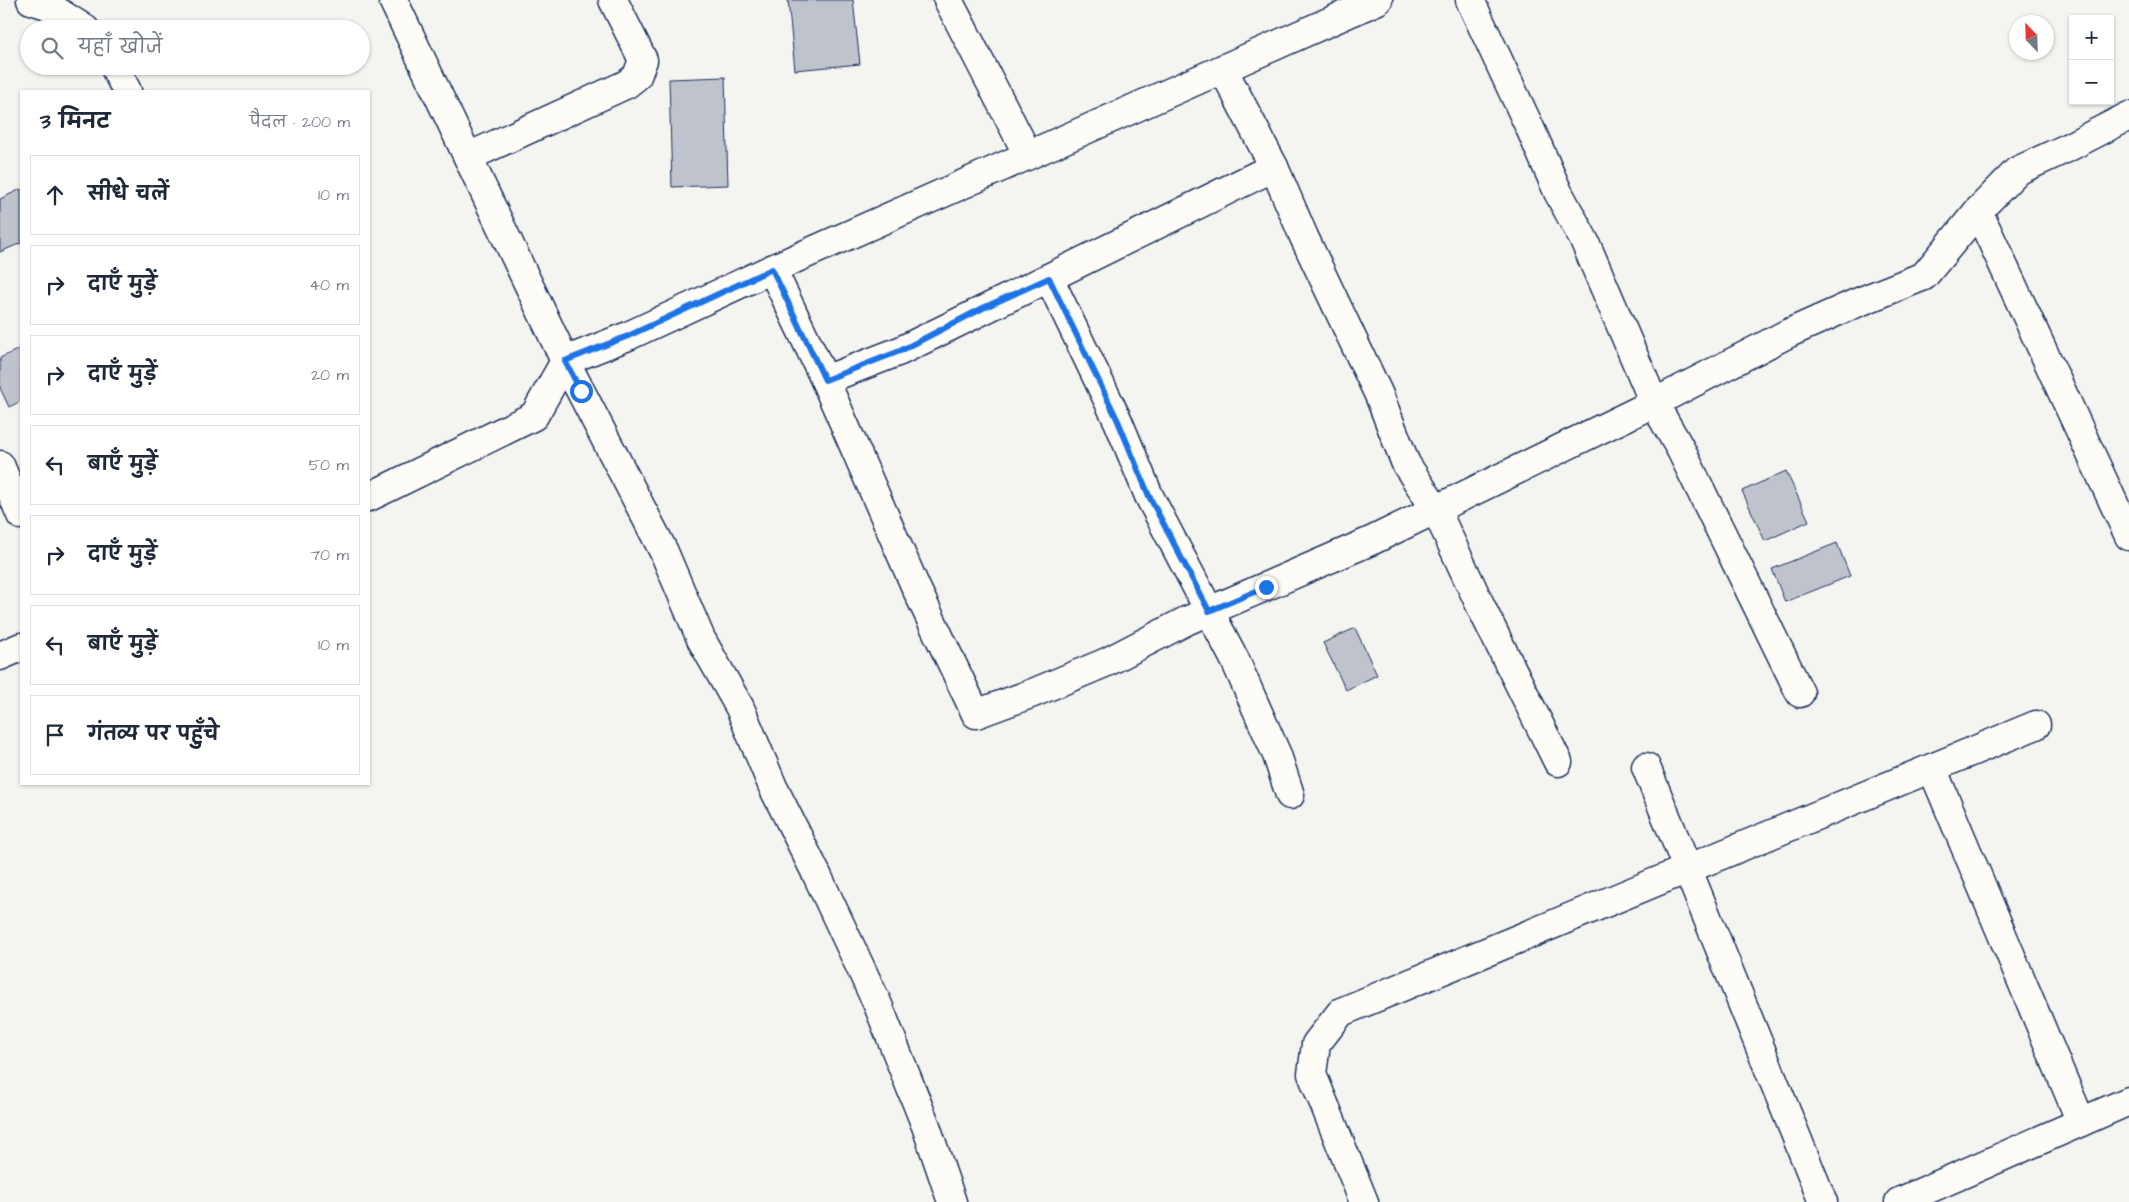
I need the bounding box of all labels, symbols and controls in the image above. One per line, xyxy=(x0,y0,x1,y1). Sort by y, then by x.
north arrow xyxy=(2009,15,2054,60)
map controls xyxy=(2069,15,2114,105)
button: + xyxy=(2069,15,2114,60)
search box xyxy=(20,20,370,75)
icon: search xyxy=(38,34,66,62)
text: यहाँ खोजें xyxy=(78,34,162,61)
button: − xyxy=(2069,60,2114,105)
text: 3 मिनट xyxy=(40,107,110,136)
text: पैदल · 200 m xyxy=(250,111,350,133)
icon: ahead xyxy=(41,181,69,209)
text: सीधे चलें xyxy=(88,181,169,208)
text: 10 m xyxy=(318,184,349,206)
icon: right xyxy=(41,271,69,299)
text: दाएँ मुड़ें xyxy=(88,271,157,298)
text: 40 m xyxy=(309,274,349,296)
icon: right xyxy=(41,361,69,389)
text: दाएँ मुड़ें xyxy=(88,361,157,388)
text: 20 m xyxy=(311,364,349,386)
route start xyxy=(570,380,593,403)
icon: left xyxy=(41,451,69,479)
text: बाएँ मुड़ें xyxy=(88,451,157,478)
text: 50 m xyxy=(309,454,349,476)
icon: right xyxy=(41,541,69,569)
text: दाएँ मुड़ें xyxy=(88,541,157,568)
text: 70 m xyxy=(310,544,349,566)
route end xyxy=(1255,576,1278,599)
icon: left xyxy=(41,631,69,659)
text: बाएँ मुड़ें xyxy=(88,631,157,658)
text: 10 m xyxy=(318,634,349,656)
icon: arrive xyxy=(41,721,69,749)
text: गंतव्य पर पहुँचे xyxy=(88,721,219,748)

